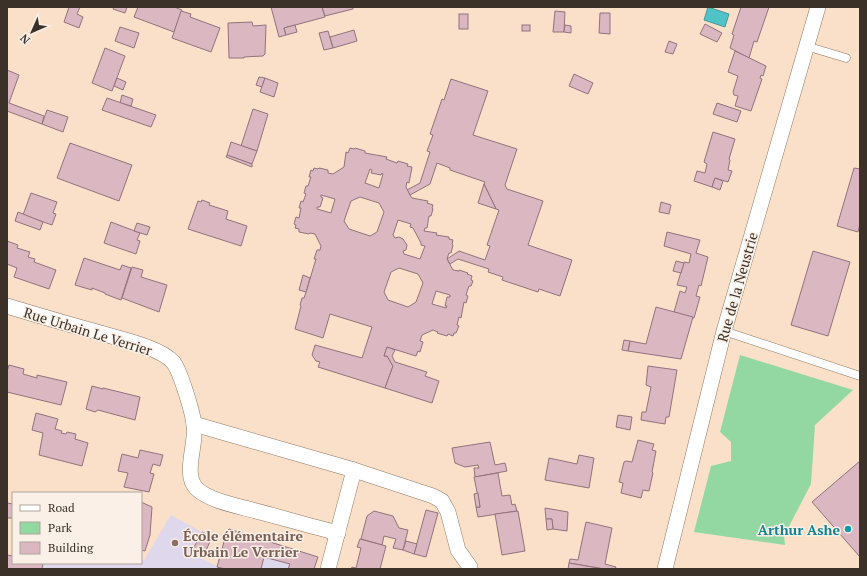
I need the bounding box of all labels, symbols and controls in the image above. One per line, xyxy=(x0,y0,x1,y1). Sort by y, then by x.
north arrow xyxy=(12,12,52,52)
text: N xyxy=(17,31,33,47)
street label: Rue de la Neustrie xyxy=(712,230,762,344)
street label: Rue Urbain Le Verrier xyxy=(22,302,155,360)
legend xyxy=(12,492,142,564)
text: Road xyxy=(48,500,75,515)
text: Park xyxy=(48,520,73,535)
place label: Arthur Ashe xyxy=(758,520,840,539)
marker: Arthur Ashe xyxy=(843,524,853,534)
place label: École élémentaire Urbain Le Verrier xyxy=(183,526,304,561)
marker: École élémentaire Urbain Le Verrier xyxy=(170,538,180,548)
text: Building xyxy=(48,540,94,555)

